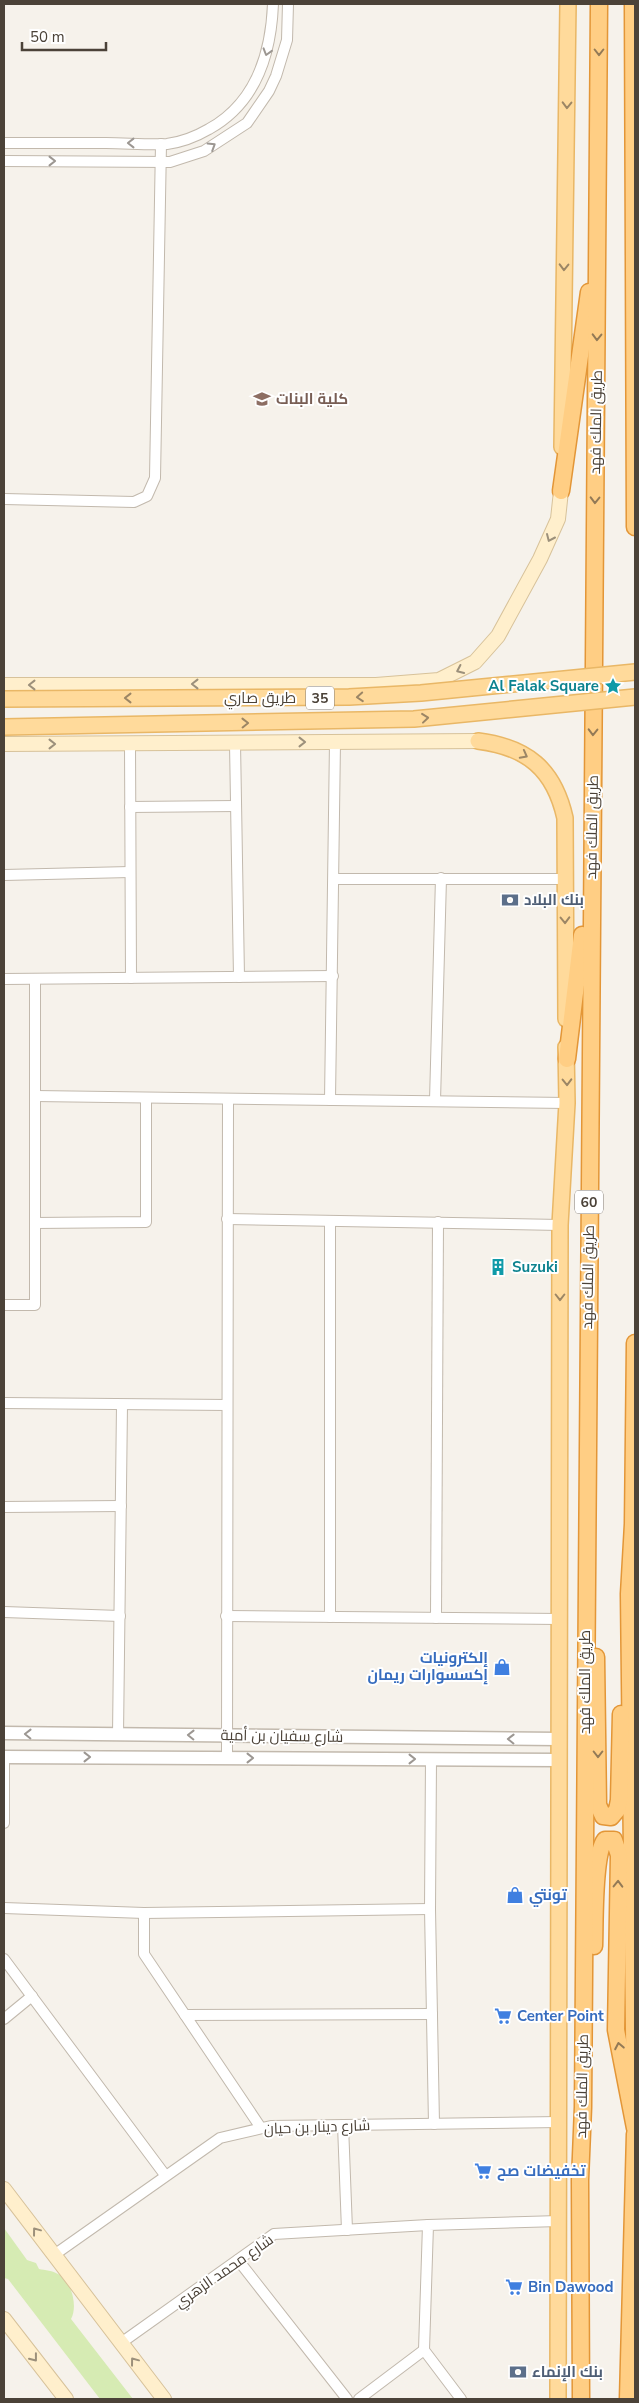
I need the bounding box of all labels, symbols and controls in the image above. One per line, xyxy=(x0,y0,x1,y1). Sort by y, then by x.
scale bar xyxy=(22,20,106,52)
text: 50 m xyxy=(30,27,65,47)
one-way arrow xyxy=(263,47,273,56)
one-way arrow xyxy=(594,49,604,57)
one-way arrow xyxy=(562,102,572,109)
one-way arrow xyxy=(127,138,135,149)
one-way arrow xyxy=(206,142,215,152)
one-way arrow xyxy=(49,156,57,166)
one-way arrow xyxy=(559,264,569,272)
one-way arrow xyxy=(592,334,602,342)
street label: طريق الملك فهد xyxy=(585,370,607,474)
school or university icon: كلية البنات xyxy=(252,389,272,409)
place label: كلية البنات xyxy=(276,389,348,409)
one-way arrow xyxy=(590,496,600,504)
one-way arrow xyxy=(545,533,556,542)
one-way arrow xyxy=(456,663,465,674)
place label: Al Falak Square xyxy=(488,676,599,696)
place icon: Al Falak Square xyxy=(603,676,623,696)
one-way arrow xyxy=(191,679,198,689)
one-way arrow xyxy=(28,680,36,690)
road number: 35 xyxy=(306,686,334,710)
street label: طريق صاري xyxy=(224,688,296,710)
one-way arrow xyxy=(356,691,364,702)
one-way arrow xyxy=(123,693,131,703)
one-way arrow xyxy=(421,713,429,724)
one-way arrow xyxy=(242,718,249,728)
one-way arrow xyxy=(588,729,598,737)
one-way arrow xyxy=(299,737,307,747)
one-way arrow xyxy=(49,739,57,749)
one-way arrow xyxy=(519,749,528,759)
street label: طريق الملك فهد xyxy=(581,775,603,879)
bank icon: بنك البلاد xyxy=(500,890,520,910)
place label: بنك البلاد xyxy=(524,890,584,910)
one-way arrow xyxy=(560,916,570,924)
one-way arrow xyxy=(562,1078,572,1086)
road number: 60 xyxy=(575,1190,603,1214)
street label: طريق الملك فهد xyxy=(577,1225,599,1329)
building icon: Suzuki xyxy=(488,1257,508,1277)
place label: Suzuki xyxy=(512,1257,558,1277)
one-way arrow xyxy=(555,1294,565,1301)
street label: طريق الملك فهد xyxy=(575,1630,595,1734)
place label: إلكترونيات إكسسوارات ريمان xyxy=(368,1648,488,1685)
shop icon: إلكترونيات إكسسوارات ريمان xyxy=(492,1657,512,1677)
street label: شارع سفيان بن أمية xyxy=(220,1725,344,1748)
one-way arrow xyxy=(24,1729,32,1739)
one-way arrow xyxy=(186,1730,194,1740)
one-way arrow xyxy=(506,1733,514,1744)
one-way arrow xyxy=(593,1750,603,1758)
one-way arrow xyxy=(84,1752,92,1762)
one-way arrow xyxy=(246,1753,254,1763)
one-way arrow xyxy=(409,1754,417,1764)
one-way arrow xyxy=(613,1880,623,1888)
shop icon: تونتي xyxy=(505,1885,525,1905)
place label: تونتي xyxy=(529,1885,567,1907)
supermarket icon: Center Point xyxy=(493,2006,513,2026)
place label: Center Point xyxy=(517,2006,604,2026)
street label: طريق الملك فهد xyxy=(571,2034,593,2138)
one-way arrow xyxy=(615,2042,625,2050)
street label: شارع دينار بن حيان xyxy=(264,2115,370,2140)
supermarket icon: تخفيضات صح xyxy=(473,2161,493,2181)
place label: تخفيضات صح xyxy=(497,2161,586,2181)
one-way arrow xyxy=(33,2227,42,2237)
street label: شارع محمد الزهري xyxy=(171,2230,278,2314)
supermarket icon: Bin Dawood xyxy=(504,2277,524,2297)
place label: Bin Dawood xyxy=(528,2277,613,2297)
one-way arrow xyxy=(28,2352,36,2361)
one-way arrow xyxy=(132,2358,140,2367)
bank icon: بنك الإنماء xyxy=(508,2362,528,2382)
place label: بنك الإنماء xyxy=(532,2362,603,2382)

